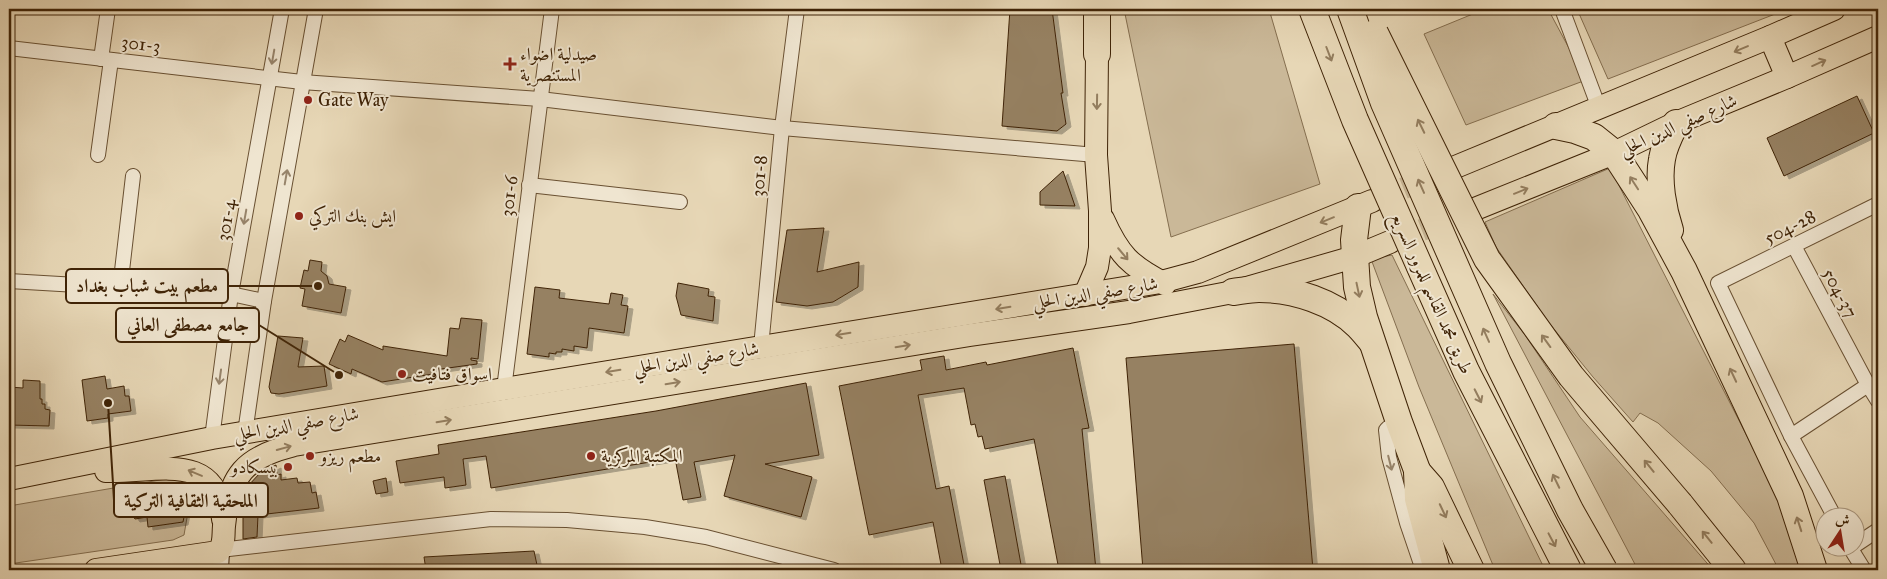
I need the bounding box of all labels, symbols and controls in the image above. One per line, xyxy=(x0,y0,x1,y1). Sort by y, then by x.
street label: 301-3 xyxy=(120,31,162,57)
place label: صيدلية اضواء المستنصرية xyxy=(520,43,597,87)
one-way arrow xyxy=(1734,45,1750,54)
one-way arrow xyxy=(1325,46,1335,61)
one-way arrow xyxy=(268,48,278,64)
marker: صيدلية اضواء المستنصرية xyxy=(504,58,516,70)
one-way arrow xyxy=(1811,58,1826,68)
place label: Gate Way xyxy=(318,89,389,111)
street label: شارع صفي الدين الحلي xyxy=(1616,89,1743,167)
marker: Gate Way xyxy=(302,94,314,106)
one-way arrow xyxy=(1092,94,1101,110)
one-way arrow xyxy=(1415,118,1425,133)
street label: 301-8 xyxy=(746,154,772,198)
one-way arrow xyxy=(281,170,291,186)
street label: 301-6 xyxy=(496,173,523,218)
one-way arrow xyxy=(1628,176,1639,190)
one-way arrow xyxy=(1415,179,1425,194)
one-way arrow xyxy=(1513,185,1528,194)
street label: 301-4 xyxy=(212,196,241,243)
place label: ايش بنك التركي xyxy=(309,204,396,231)
street label: 504-28 xyxy=(1761,205,1819,249)
one-way arrow xyxy=(240,208,250,224)
street label: طريق محمد القاسم للمرور السريع xyxy=(1380,209,1478,380)
marker: ايش بنك التركي xyxy=(293,210,305,222)
one-way arrow xyxy=(1320,216,1335,225)
one-way arrow xyxy=(1117,247,1128,260)
street label: 504-37 xyxy=(1818,264,1862,322)
callout: مطعم بيت شباب بغداد xyxy=(66,269,228,303)
street label: شارع صفي الدين الحلي xyxy=(1031,272,1160,321)
text: مطعم بيت شباب بغداد xyxy=(76,274,218,303)
one-way arrow xyxy=(1354,282,1363,298)
one-way arrow xyxy=(995,303,1011,313)
callout: جامع مصطفى العاني xyxy=(116,308,259,342)
text: جامع مصطفى العاني xyxy=(126,313,249,342)
one-way arrow xyxy=(1480,328,1490,343)
one-way arrow xyxy=(835,329,851,339)
one-way arrow xyxy=(1541,334,1551,348)
street label: شارع صفي الدين الحلي xyxy=(632,337,761,386)
one-way arrow xyxy=(895,341,911,351)
place label: اسواق فتافيت xyxy=(412,363,492,385)
one-way arrow xyxy=(606,367,622,377)
marker: اسواق فتافيت xyxy=(396,368,408,380)
one-way arrow xyxy=(1728,368,1738,383)
one-way arrow xyxy=(215,369,225,385)
one-way arrow xyxy=(665,378,681,388)
one-way arrow xyxy=(1473,388,1483,403)
street label: شارع صفي الدين الحلي xyxy=(232,402,362,453)
one-way arrow xyxy=(436,415,452,425)
one-way arrow xyxy=(275,442,291,452)
place label: مطعم ريزو xyxy=(318,445,381,473)
place label: المكتبة المركزية xyxy=(601,445,683,468)
marker: مطعم ريزو xyxy=(304,450,316,462)
marker: المكتبة المركزية xyxy=(585,450,597,462)
one-way arrow xyxy=(1386,454,1396,470)
place label: بيسكادو xyxy=(229,456,278,478)
one-way arrow xyxy=(1644,460,1655,473)
marker: بيسكادو xyxy=(282,461,294,473)
one-way arrow xyxy=(188,468,203,478)
one-way arrow xyxy=(1551,474,1560,489)
callout: الملحقية الثقافية التركية xyxy=(114,483,268,517)
text: الملحقية الثقافية التركية xyxy=(124,489,258,512)
one-way arrow xyxy=(1438,503,1448,518)
north arrow xyxy=(1814,506,1864,556)
text: ش xyxy=(1834,510,1851,530)
one-way arrow xyxy=(1794,517,1803,532)
one-way arrow xyxy=(1701,531,1712,544)
one-way arrow xyxy=(1547,533,1557,548)

